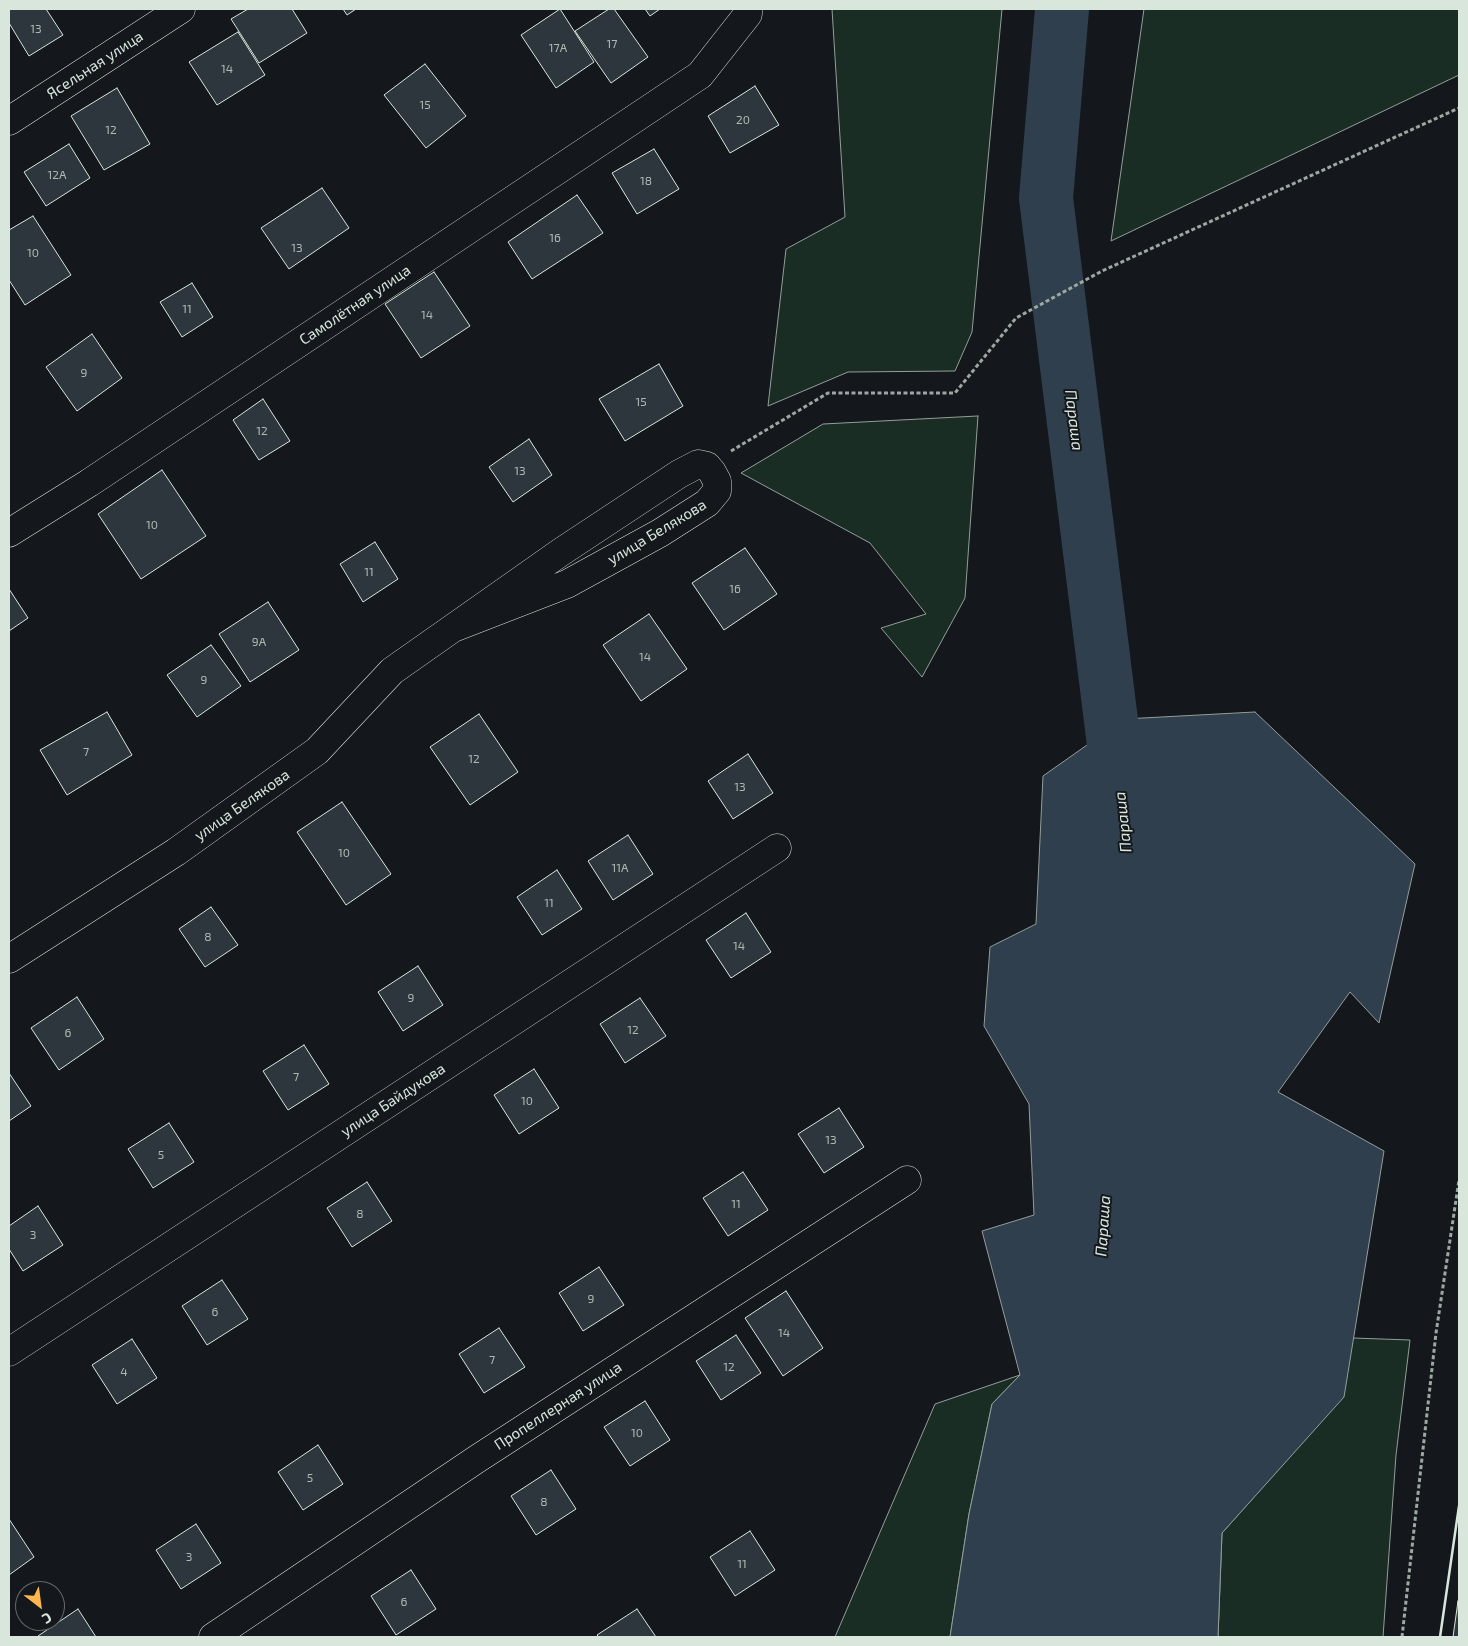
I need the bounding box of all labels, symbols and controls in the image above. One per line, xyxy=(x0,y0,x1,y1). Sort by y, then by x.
house number: 13 xyxy=(30,22,42,36)
street label: Ясельная улица xyxy=(44,27,146,103)
house number: 17 xyxy=(607,37,617,51)
house number: 17А xyxy=(549,41,567,55)
house number: 14 xyxy=(221,62,233,76)
house number: 15 xyxy=(419,98,431,112)
house number: 20 xyxy=(736,113,750,127)
house number: 12 xyxy=(105,123,117,137)
house number: 12А xyxy=(48,168,66,182)
house number: 18 xyxy=(640,174,652,188)
house number: 16 xyxy=(549,231,561,245)
house number: 13 xyxy=(291,241,303,255)
house number: 10 xyxy=(27,246,39,260)
street label: Самолётная улица xyxy=(296,261,414,349)
house number: 11 xyxy=(182,302,192,316)
house number: 14 xyxy=(421,308,433,322)
house number: 9 xyxy=(81,366,87,380)
water label: Параша xyxy=(1061,388,1087,452)
house number: 15 xyxy=(635,395,647,409)
house number: 12 xyxy=(256,424,268,438)
house number: 13 xyxy=(514,464,526,478)
street label: улица Белякова xyxy=(604,495,710,569)
house number: 10 xyxy=(146,518,158,532)
house number: 11 xyxy=(364,565,374,579)
house number: 16 xyxy=(729,582,741,596)
house number: 9А xyxy=(252,635,266,649)
house number: 14 xyxy=(639,650,651,664)
house number: 9 xyxy=(201,673,207,687)
house number: 7 xyxy=(83,745,89,759)
house number: 12 xyxy=(468,752,480,766)
street label: улица Белякова xyxy=(191,765,293,845)
house number: 13 xyxy=(734,780,746,794)
water label: Параша xyxy=(1110,791,1136,853)
house number: 10 xyxy=(338,846,350,860)
house number: 11А xyxy=(611,861,629,875)
house number: 11 xyxy=(544,896,554,910)
house number: 8 xyxy=(204,930,212,944)
house number: 14 xyxy=(733,939,745,953)
house number: 9 xyxy=(408,991,414,1005)
house number: 12 xyxy=(627,1023,639,1037)
house number: 6 xyxy=(65,1026,71,1040)
street label: улица Байдукова xyxy=(337,1059,449,1141)
house number: 7 xyxy=(293,1070,299,1084)
house number: 10 xyxy=(521,1094,533,1108)
house number: 13 xyxy=(825,1133,837,1147)
house number: 5 xyxy=(158,1148,164,1162)
water label: Параша xyxy=(1091,1195,1115,1257)
house number: 11 xyxy=(731,1197,741,1211)
house number: 8 xyxy=(356,1207,364,1221)
house number: 3 xyxy=(30,1228,36,1242)
house number: 9 xyxy=(588,1292,594,1306)
house number: 6 xyxy=(212,1305,218,1319)
house number: 14 xyxy=(778,1326,790,1340)
house number: 7 xyxy=(489,1353,495,1367)
street label: Пропеллерная улица xyxy=(491,1358,625,1454)
house number: 12 xyxy=(723,1360,735,1374)
house number: 4 xyxy=(120,1365,128,1379)
house number: 10 xyxy=(631,1426,643,1440)
house number: 5 xyxy=(307,1471,313,1485)
house number: 8 xyxy=(540,1495,548,1509)
house number: 3 xyxy=(186,1550,192,1564)
house number: 11 xyxy=(737,1557,747,1571)
north arrow xyxy=(15,1581,65,1631)
house number: 6 xyxy=(401,1595,407,1609)
text: С xyxy=(39,1609,55,1628)

